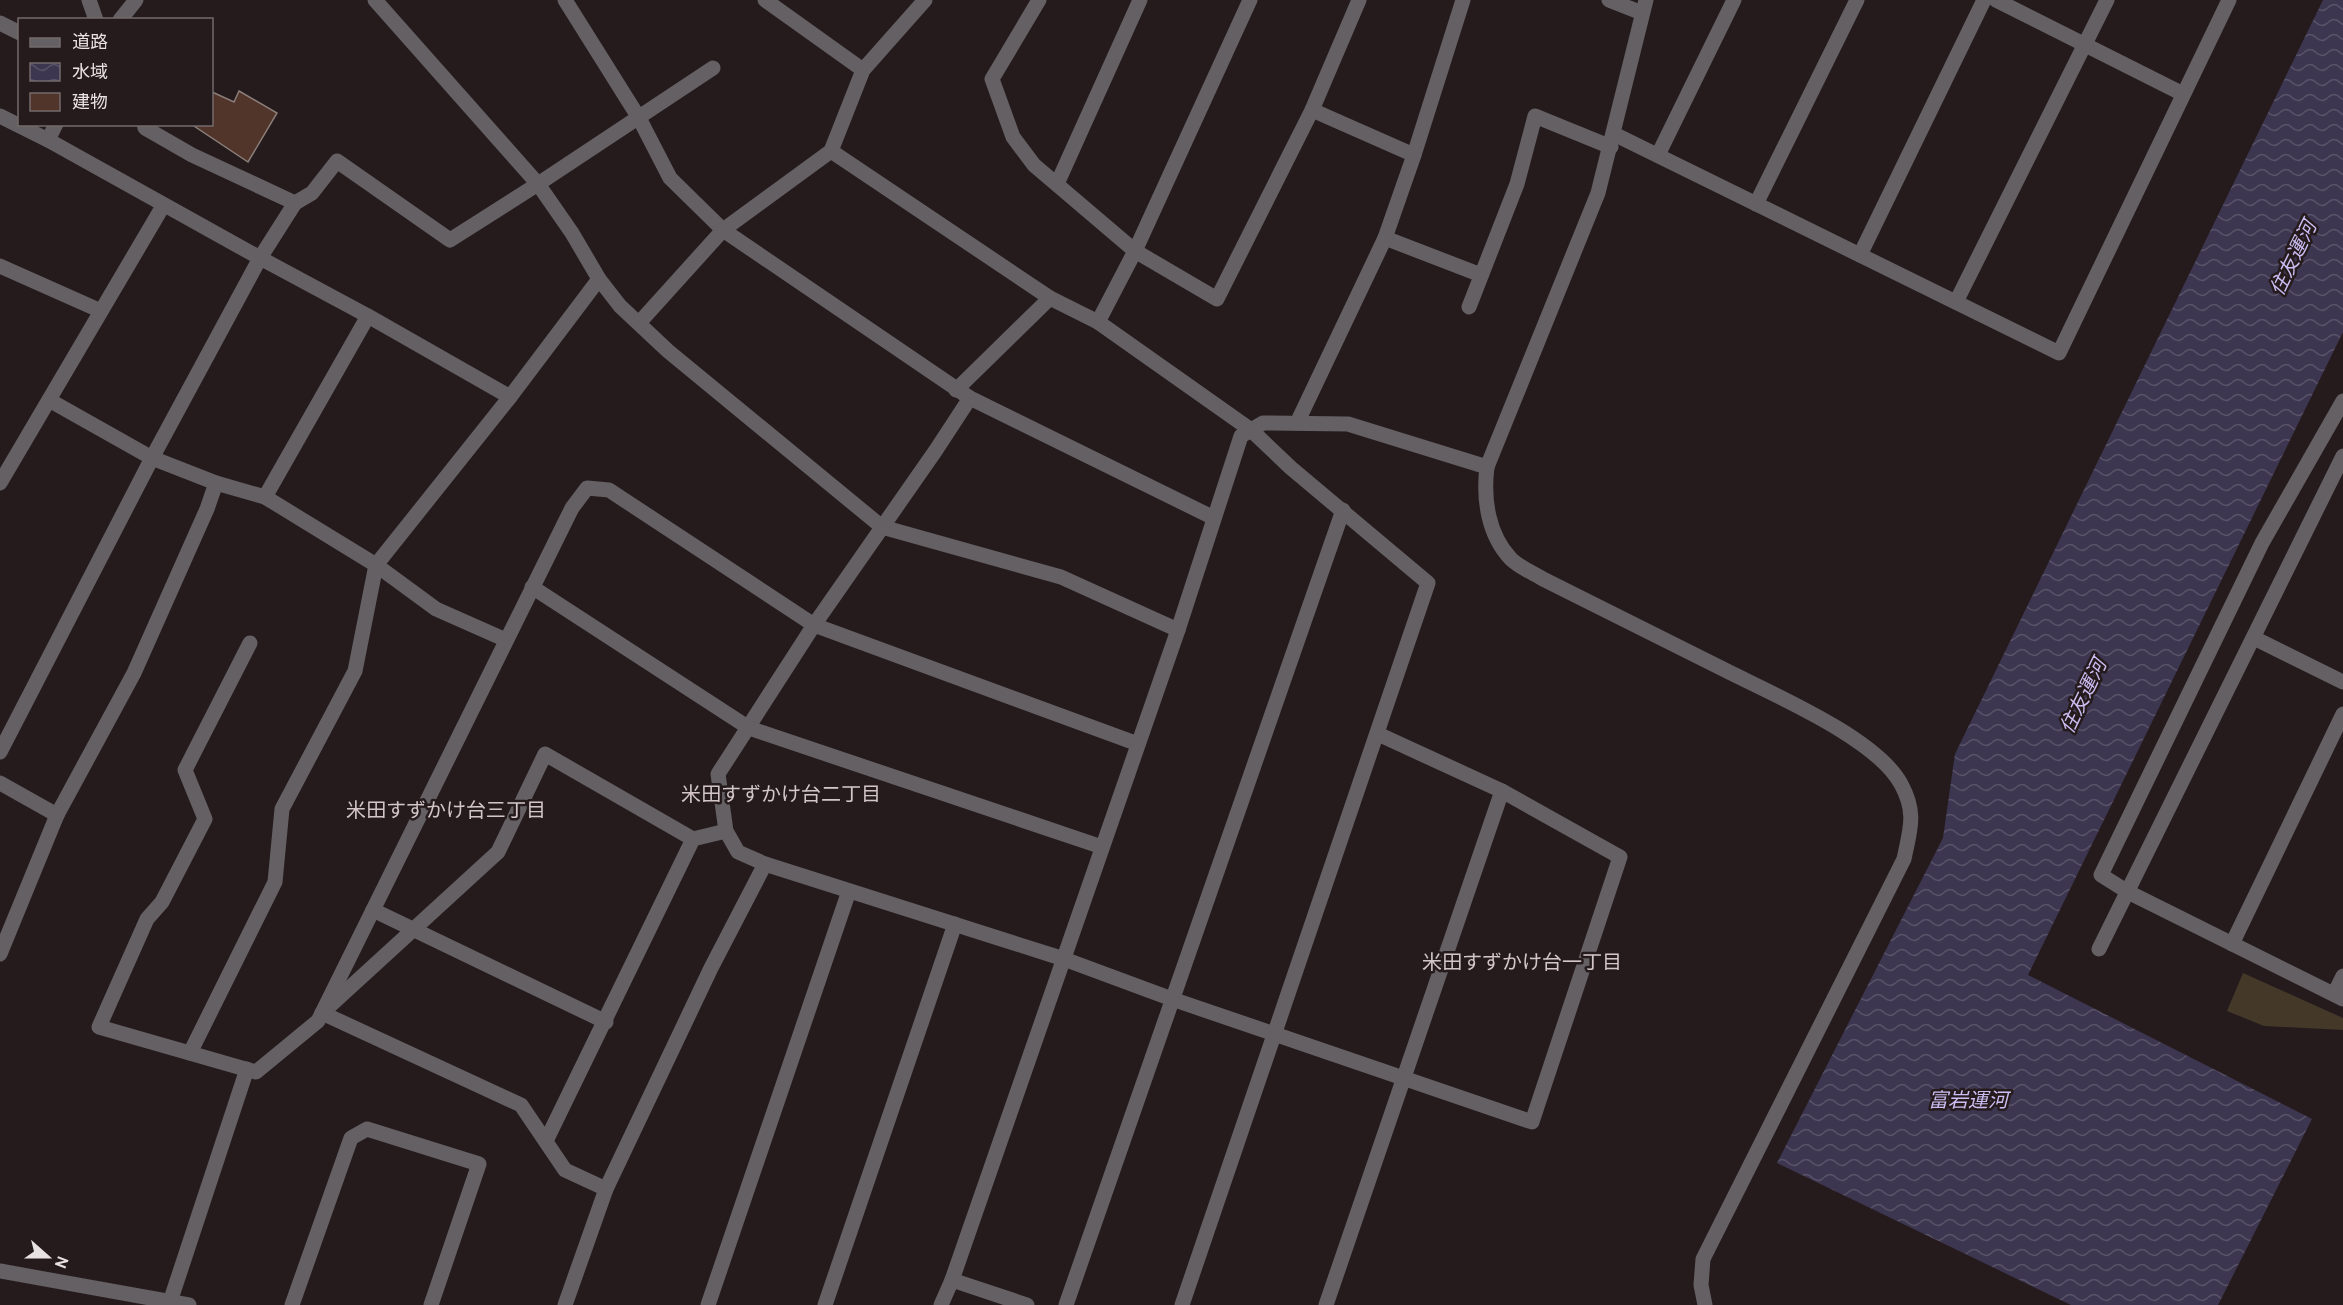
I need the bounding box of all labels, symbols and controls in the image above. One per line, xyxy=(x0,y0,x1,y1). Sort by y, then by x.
legend xyxy=(18,18,213,126)
text: 道路 xyxy=(72,31,108,53)
text: 水域 xyxy=(72,61,108,83)
text: 建物 xyxy=(72,91,108,113)
water label: 住友運河 xyxy=(2265,213,2323,299)
water label: 住友運河 xyxy=(2055,651,2113,737)
district label: 米田すずかけ台二丁目 xyxy=(681,782,881,806)
district label: 米田すずかけ台三丁目 xyxy=(346,798,546,822)
district label: 米田すずかけ台一丁目 xyxy=(1422,950,1622,974)
water label: 富岩運河 xyxy=(1928,1088,2012,1112)
north arrow xyxy=(18,1227,78,1287)
text: N xyxy=(51,1254,72,1271)

